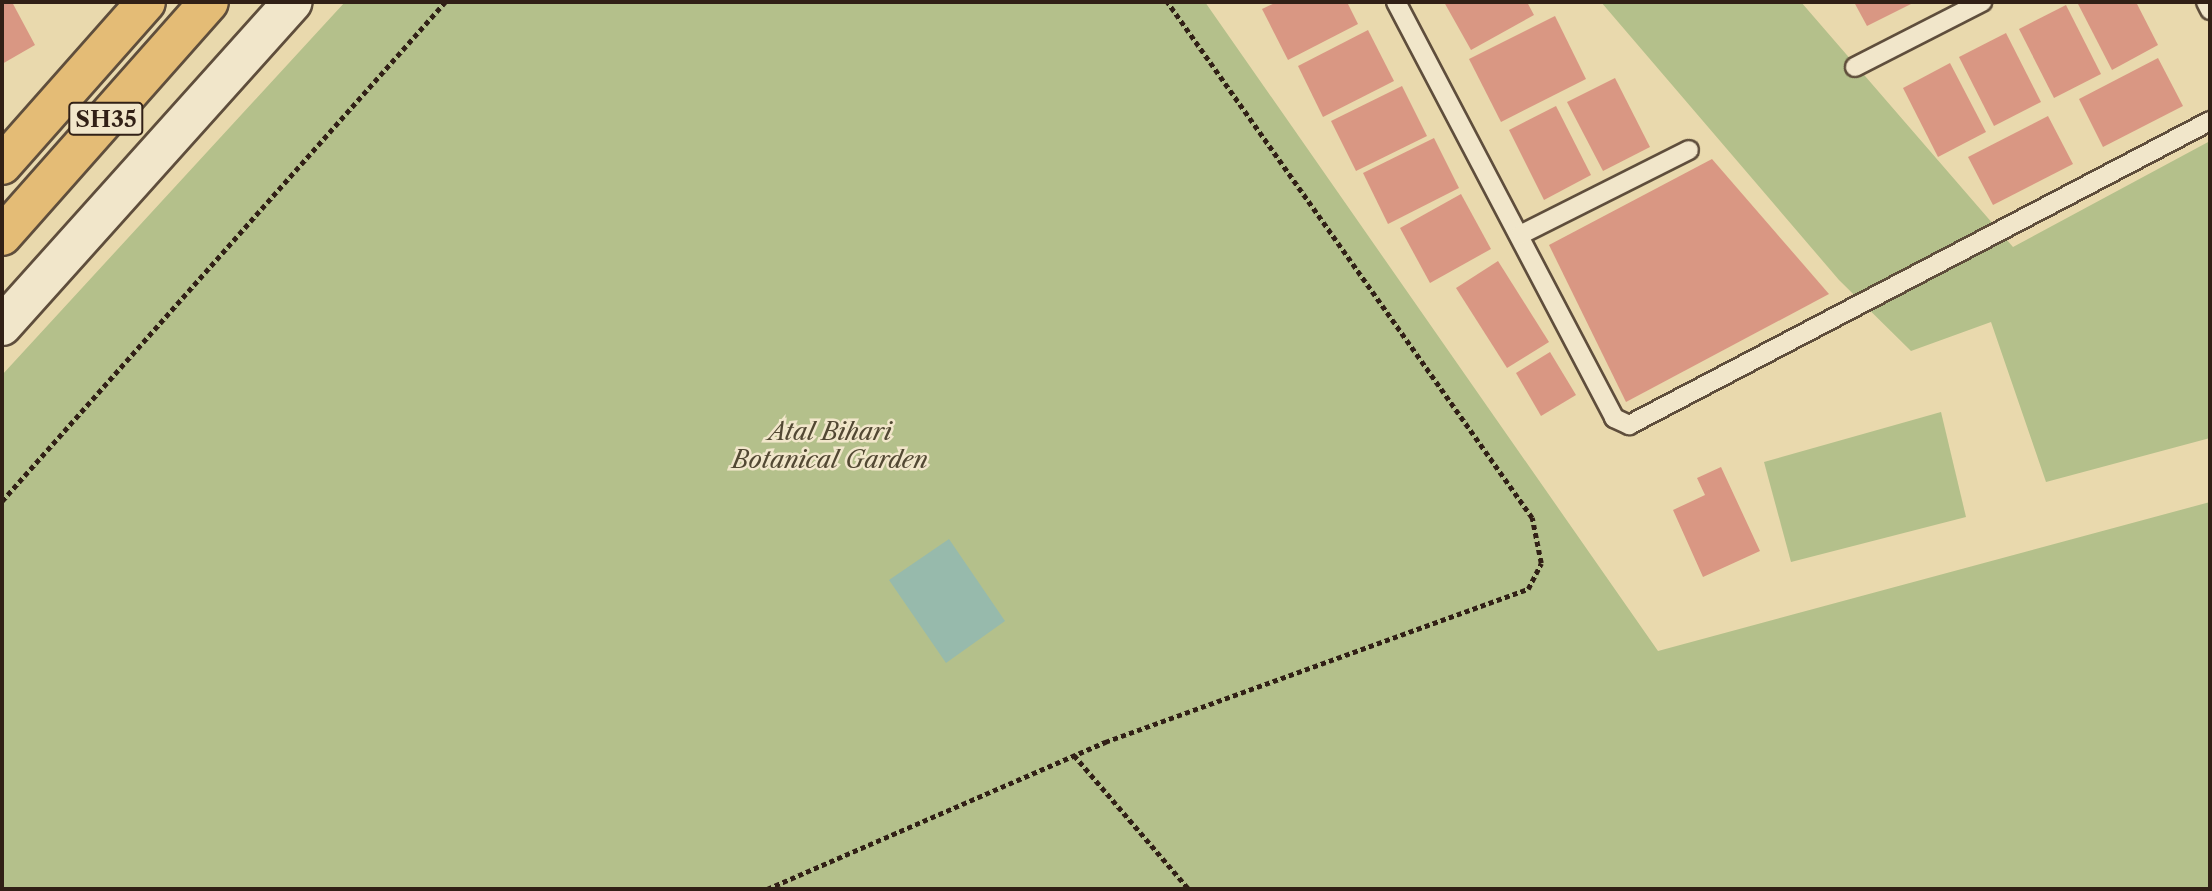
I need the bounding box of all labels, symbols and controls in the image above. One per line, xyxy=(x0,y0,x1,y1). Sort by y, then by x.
road number: SH35 xyxy=(68,100,144,138)
park label: Atal Bihari Botanical Garden xyxy=(732,418,928,474)

